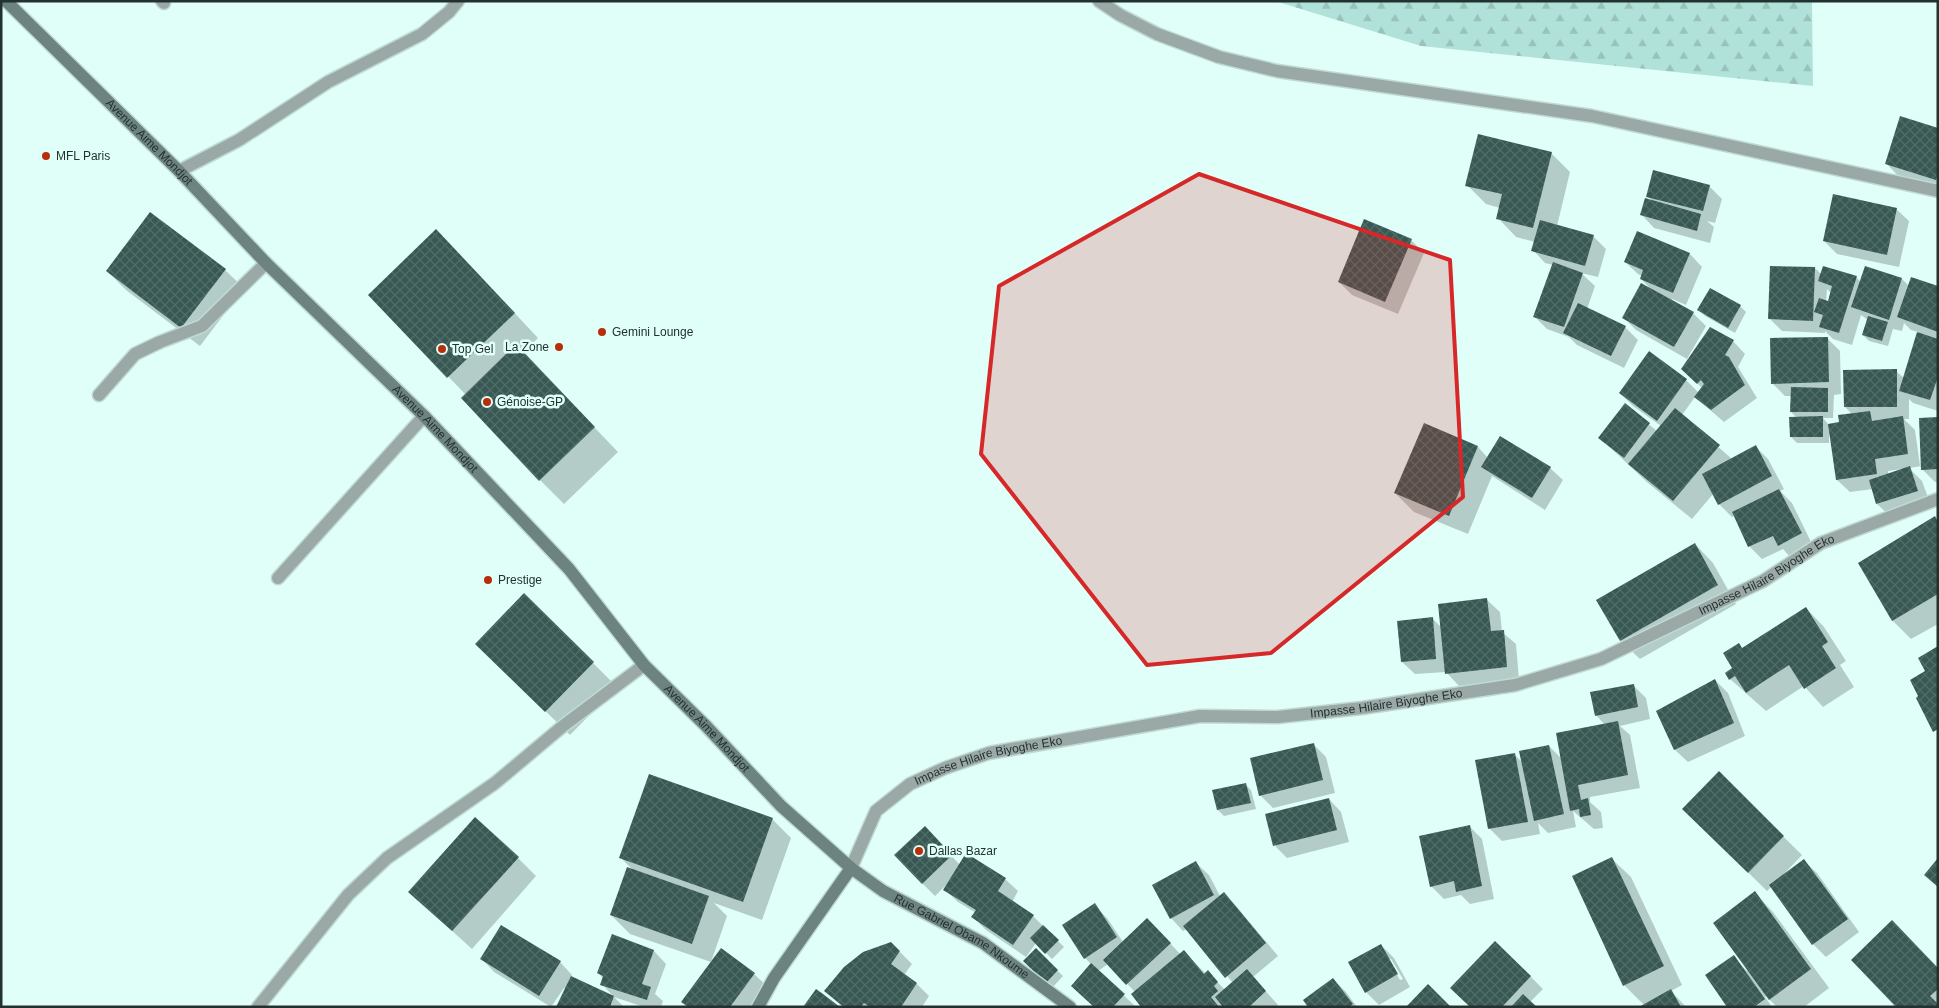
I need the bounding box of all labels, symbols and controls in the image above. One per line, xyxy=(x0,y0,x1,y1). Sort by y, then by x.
street label: Avenue Aime Mondjot xyxy=(103,96,196,188)
place label: MFL Paris xyxy=(56,149,110,163)
marker: MFL Paris xyxy=(40,150,52,162)
place label: Gemini Lounge xyxy=(612,325,694,339)
marker: Gemini Lounge xyxy=(596,326,608,338)
place label: La Zone xyxy=(505,340,549,354)
marker: La Zone xyxy=(553,341,565,353)
place label: Top Gel xyxy=(452,342,493,356)
marker: Top Gel xyxy=(436,343,448,355)
street label: Avenue Aime Mondjot xyxy=(389,382,481,476)
place label: Génoise-GP xyxy=(497,395,563,409)
marker: Génoise-GP xyxy=(481,396,493,408)
street label: Impasse Hilaire Biyoghe Eko xyxy=(1696,531,1837,618)
place label: Prestige xyxy=(498,573,542,587)
marker: Prestige xyxy=(482,574,494,586)
street label: Avenue Aime Mondjot xyxy=(661,682,753,776)
street label: Impasse Hilaire Biyoghe Eko xyxy=(1309,686,1464,721)
street label: Impasse Hilaire Biyoghe Eko xyxy=(912,733,1064,788)
place label: Dallas Bazar xyxy=(929,844,997,858)
marker: Dallas Bazar xyxy=(913,845,925,857)
street label: Rue Gabriel Obame Nkoume xyxy=(892,891,1032,982)

